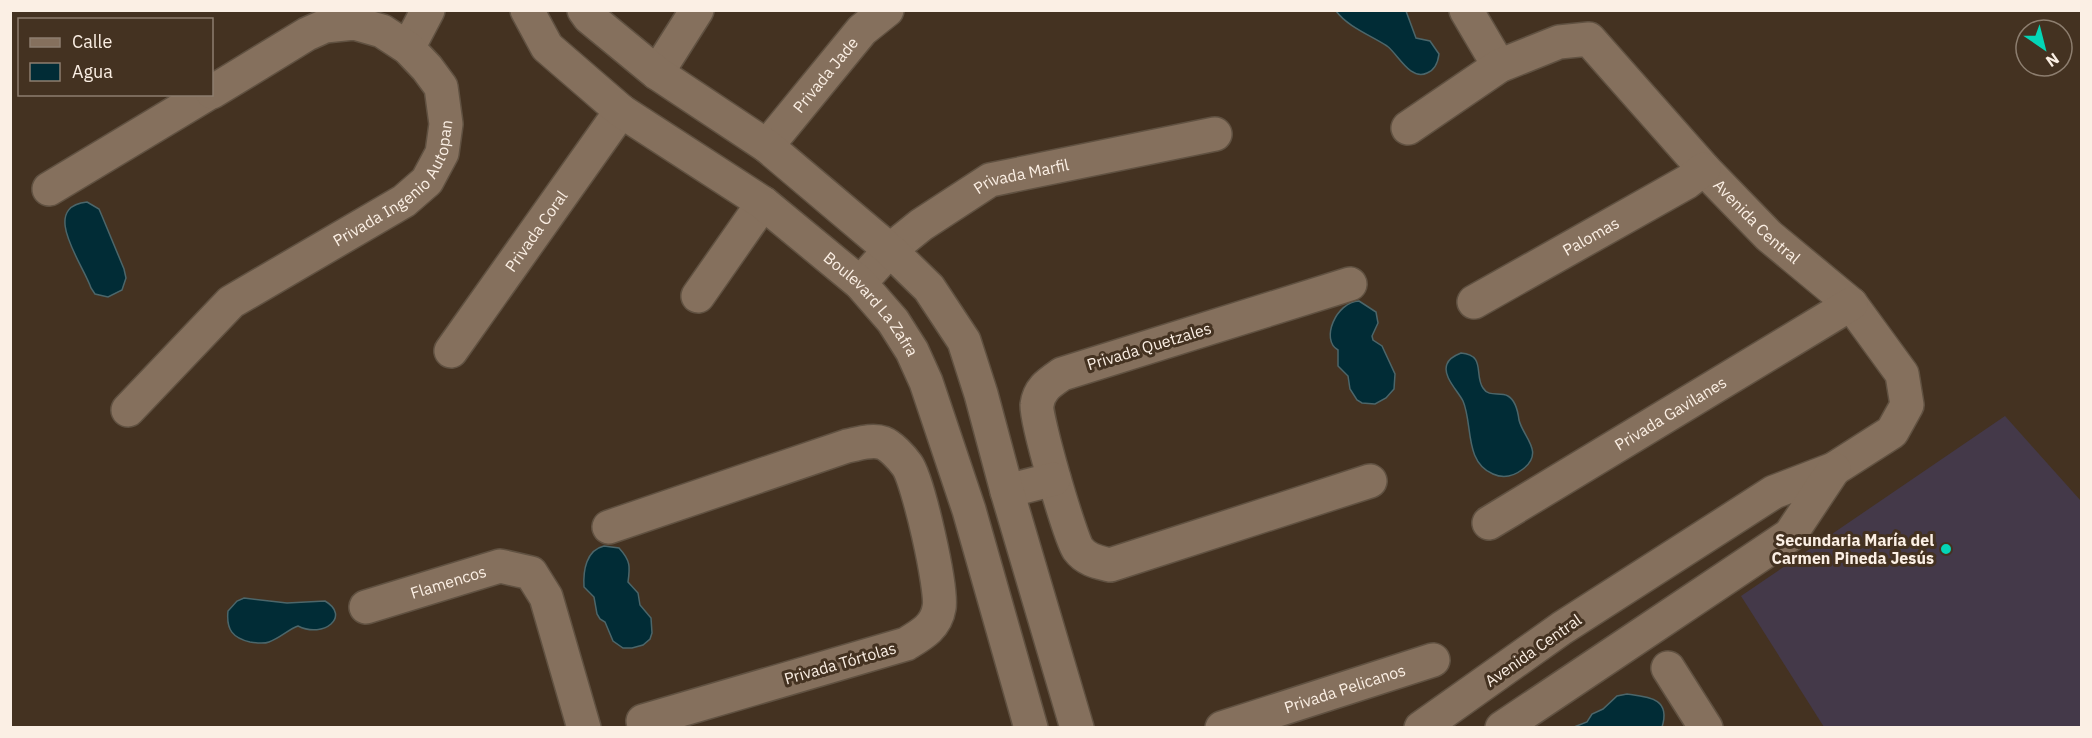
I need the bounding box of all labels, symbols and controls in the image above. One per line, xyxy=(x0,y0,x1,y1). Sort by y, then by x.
legend xyxy=(18,18,213,96)
north arrow xyxy=(2014,18,2074,78)
text: Calle xyxy=(72,30,112,53)
street label: Privada Jade xyxy=(788,33,862,117)
text: N xyxy=(2042,49,2063,72)
text: Agua xyxy=(72,60,113,83)
street label: Privada Ingenio Autopan xyxy=(329,118,456,250)
street label: Privada Marfil xyxy=(970,154,1071,198)
street label: Avenida Central xyxy=(1709,175,1805,268)
street label: Privada Coral xyxy=(500,187,572,276)
street label: Palomas xyxy=(1559,212,1623,260)
street label: Boulevard La Zafra xyxy=(820,247,923,360)
street label: Privada Quetzales xyxy=(1084,318,1214,374)
street label: Privada Gavilanes xyxy=(1611,372,1730,455)
place label: Secundaria María del Carmen Pineda Jesús xyxy=(1772,530,1934,568)
marker: Secundaria María del Carmen Pineda Jesús xyxy=(1939,542,1953,556)
street label: Flamencos xyxy=(408,561,489,603)
street label: Avenida Central xyxy=(1481,609,1585,691)
street label: Privada Tórtolas xyxy=(782,637,898,689)
street label: Privada Pelicanos xyxy=(1282,660,1408,717)

